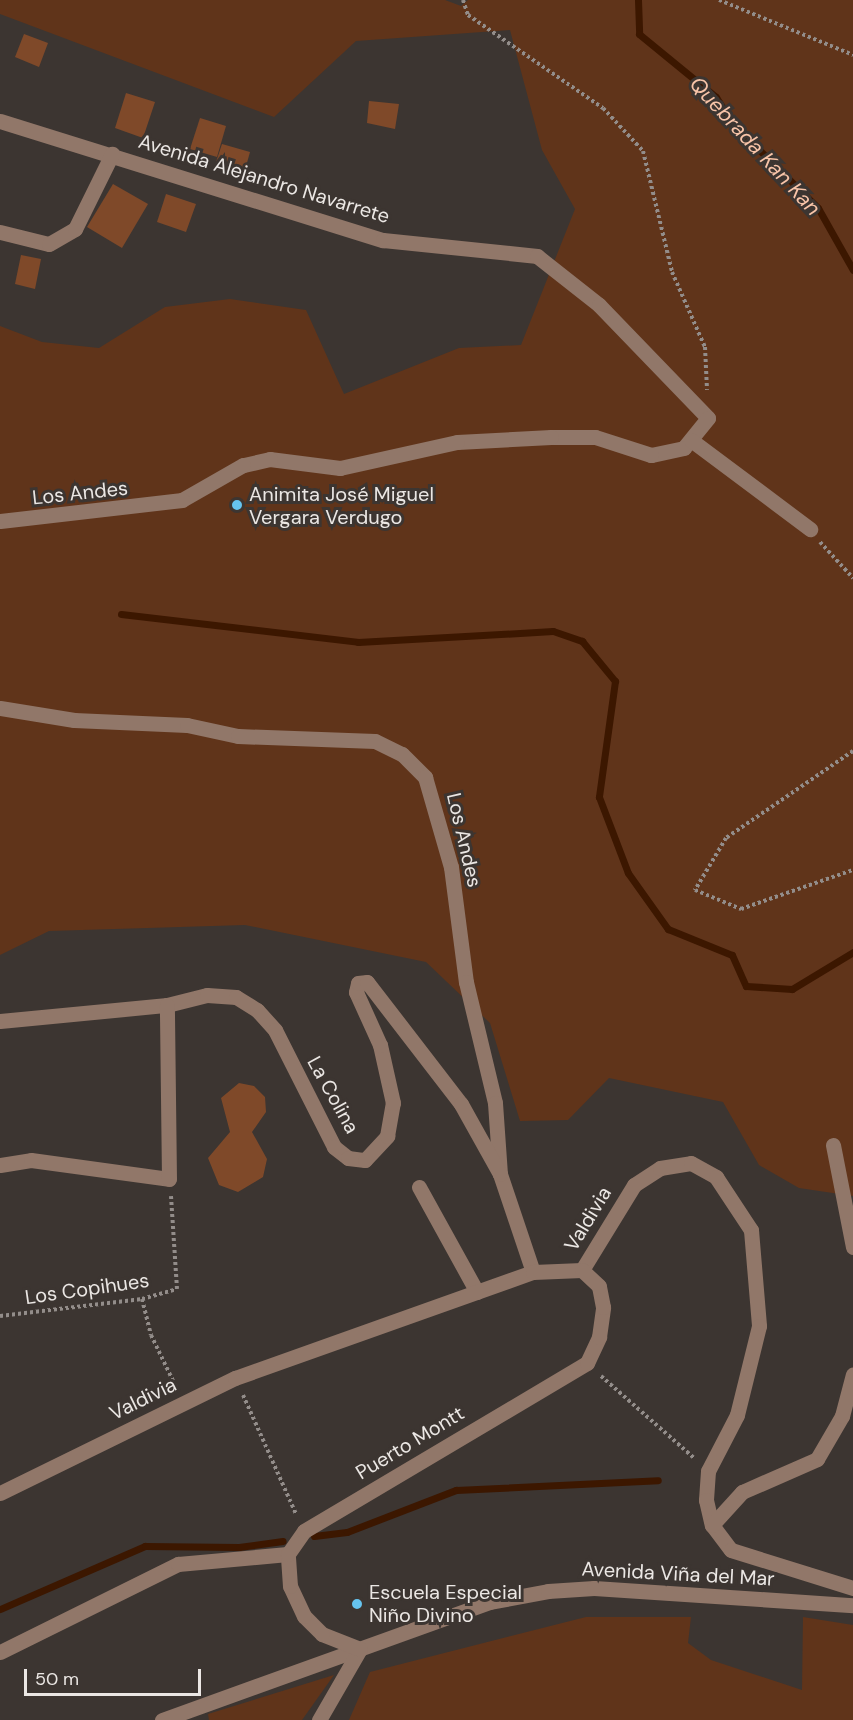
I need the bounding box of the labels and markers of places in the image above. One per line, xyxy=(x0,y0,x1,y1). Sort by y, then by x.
place label: Animita José Miguel Vergara Verdugo xyxy=(249,482,434,529)
marker: Animita José Miguel Vergara Verdugo xyxy=(230,498,244,512)
place label: Escuela Especial Niño Divino xyxy=(369,1580,522,1627)
marker: Escuela Especial Niño Divino xyxy=(350,1597,364,1611)

